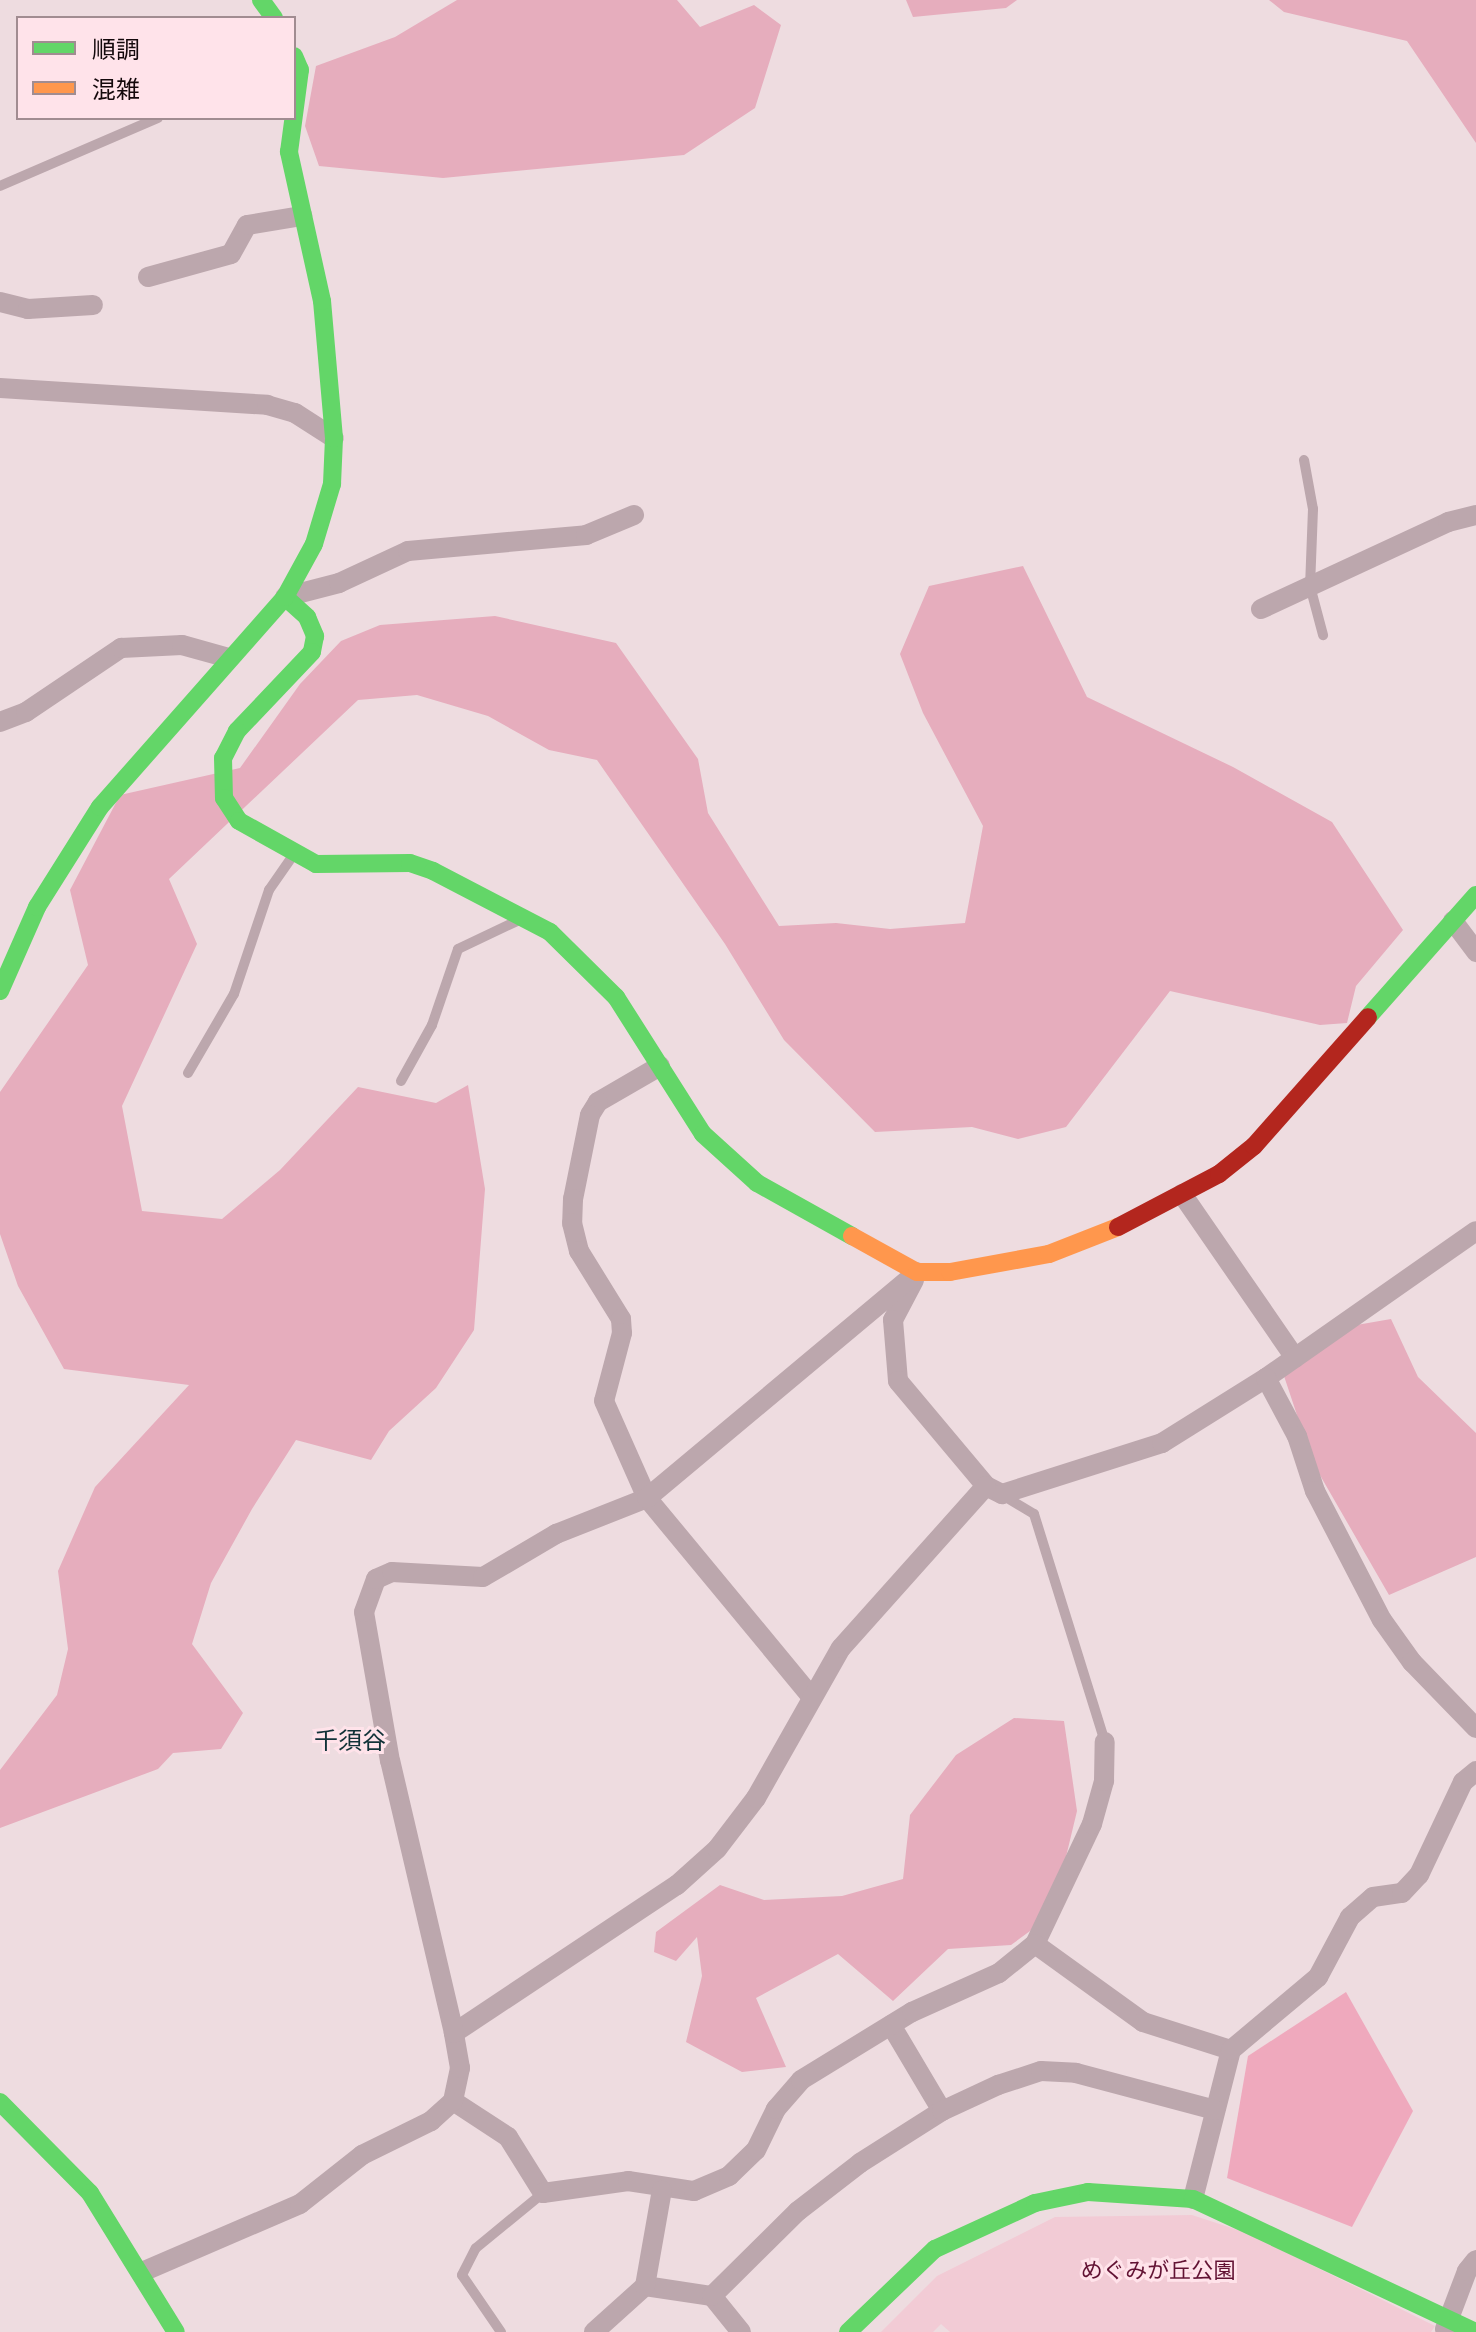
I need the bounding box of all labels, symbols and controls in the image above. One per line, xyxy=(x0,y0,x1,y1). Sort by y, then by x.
legend xyxy=(16,16,296,120)
text: 順調 xyxy=(92,37,140,67)
text: 混雑 xyxy=(92,77,140,107)
district label: 千須谷 xyxy=(314,1730,386,1758)
park label: めぐみが丘公園 xyxy=(1081,2260,1235,2286)

